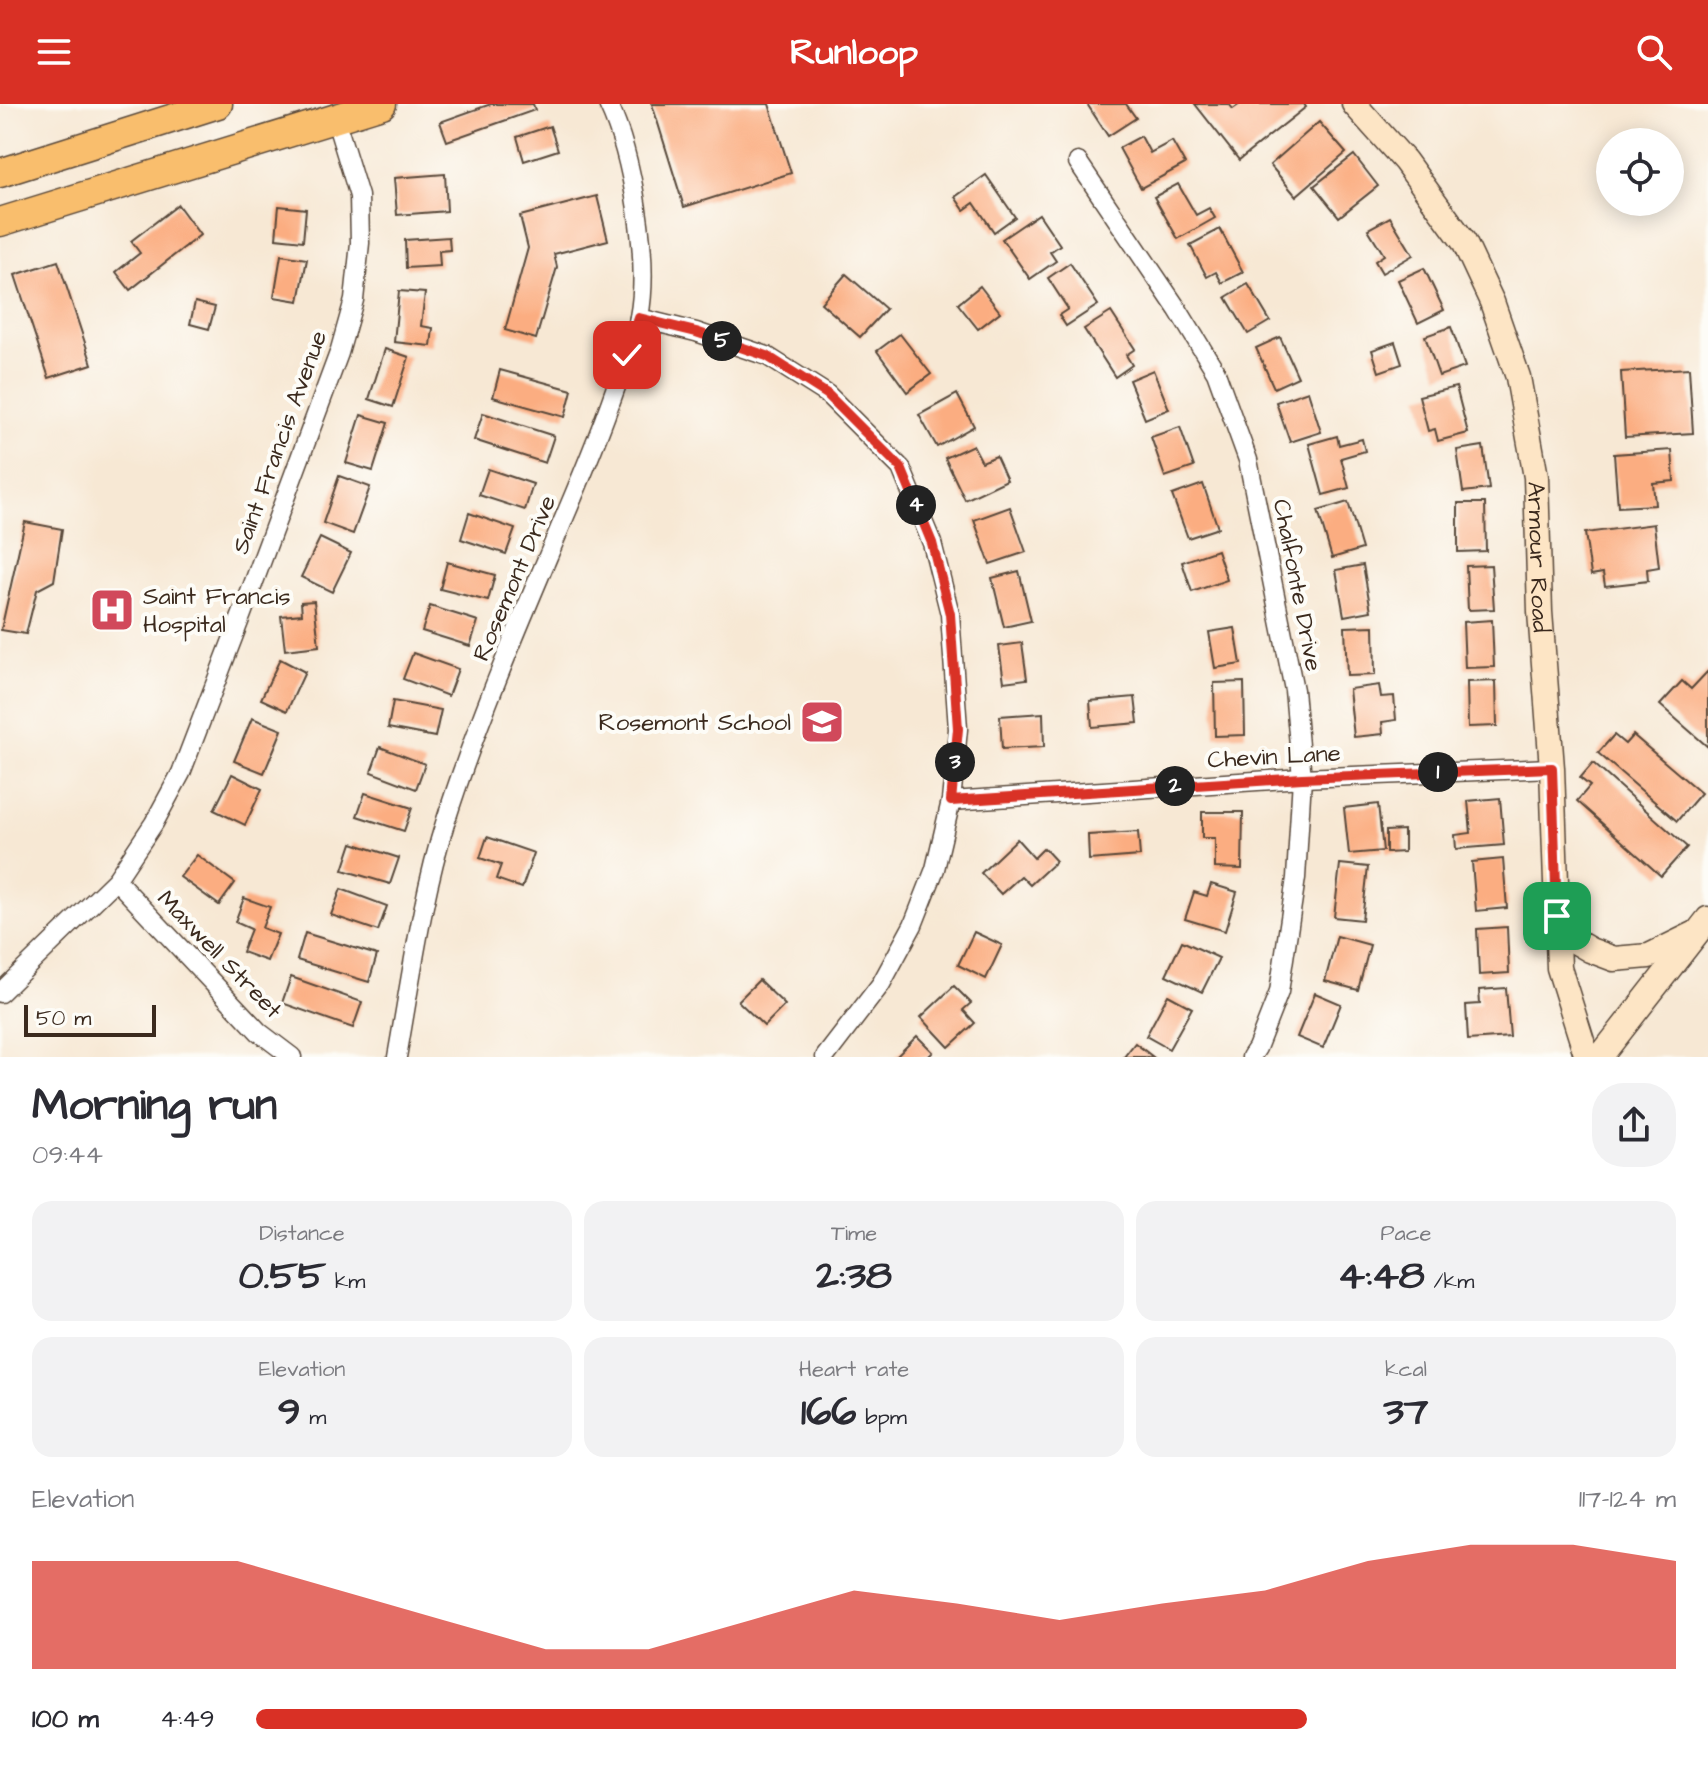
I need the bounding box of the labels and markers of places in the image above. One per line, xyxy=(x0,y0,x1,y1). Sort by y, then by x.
pin xyxy=(593,321,661,389)
pin: 5 xyxy=(702,321,742,361)
pin: 4 xyxy=(896,485,936,525)
place label: Saint Francis Hospital xyxy=(143,580,291,642)
hospital icon: Saint Francis Hospital xyxy=(88,586,136,634)
school or university icon: Rosemont School xyxy=(798,698,846,746)
place label: Rosemont School xyxy=(599,706,791,740)
pin: 3 xyxy=(935,742,975,782)
pin: 1 xyxy=(1418,752,1458,792)
pin: 2 xyxy=(1155,766,1195,806)
pin xyxy=(1523,882,1591,950)

